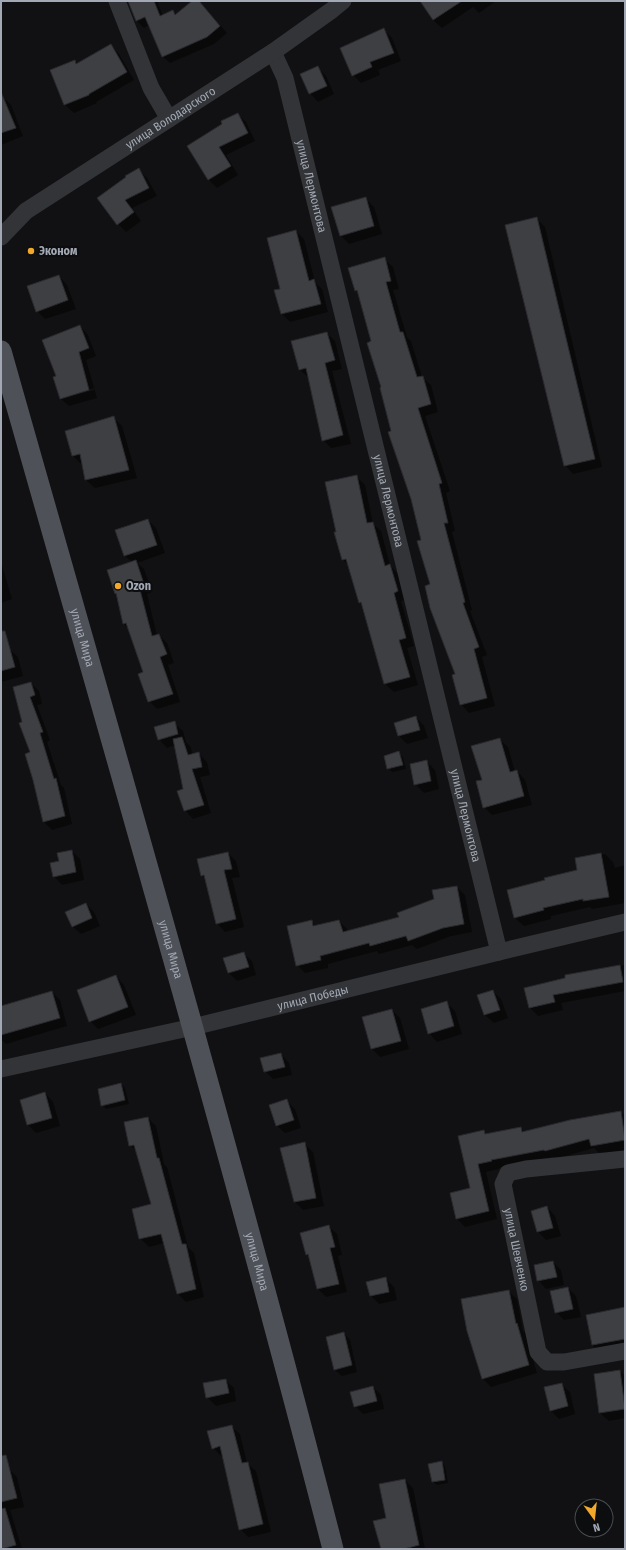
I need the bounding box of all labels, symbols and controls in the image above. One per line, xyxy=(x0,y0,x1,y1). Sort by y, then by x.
street label: улица Володарского xyxy=(123,84,218,152)
street label: улица Лермонтова xyxy=(293,138,330,234)
place label: Эконом xyxy=(39,244,78,258)
marker: Эконом xyxy=(26,246,36,256)
street label: улица Лермонтова xyxy=(370,453,407,549)
place label: Ozon xyxy=(126,579,151,593)
marker: Ozon xyxy=(113,581,123,591)
street label: улица Мира xyxy=(68,607,97,669)
street label: улица Лермонтова xyxy=(447,768,484,864)
street label: улица Мира xyxy=(156,919,186,980)
street label: улица Победы xyxy=(276,982,350,1013)
street label: улица Шевченко xyxy=(501,1207,532,1292)
street label: улица Мира xyxy=(242,1231,272,1293)
north arrow xyxy=(574,1498,614,1538)
text: N xyxy=(592,1520,601,1534)

